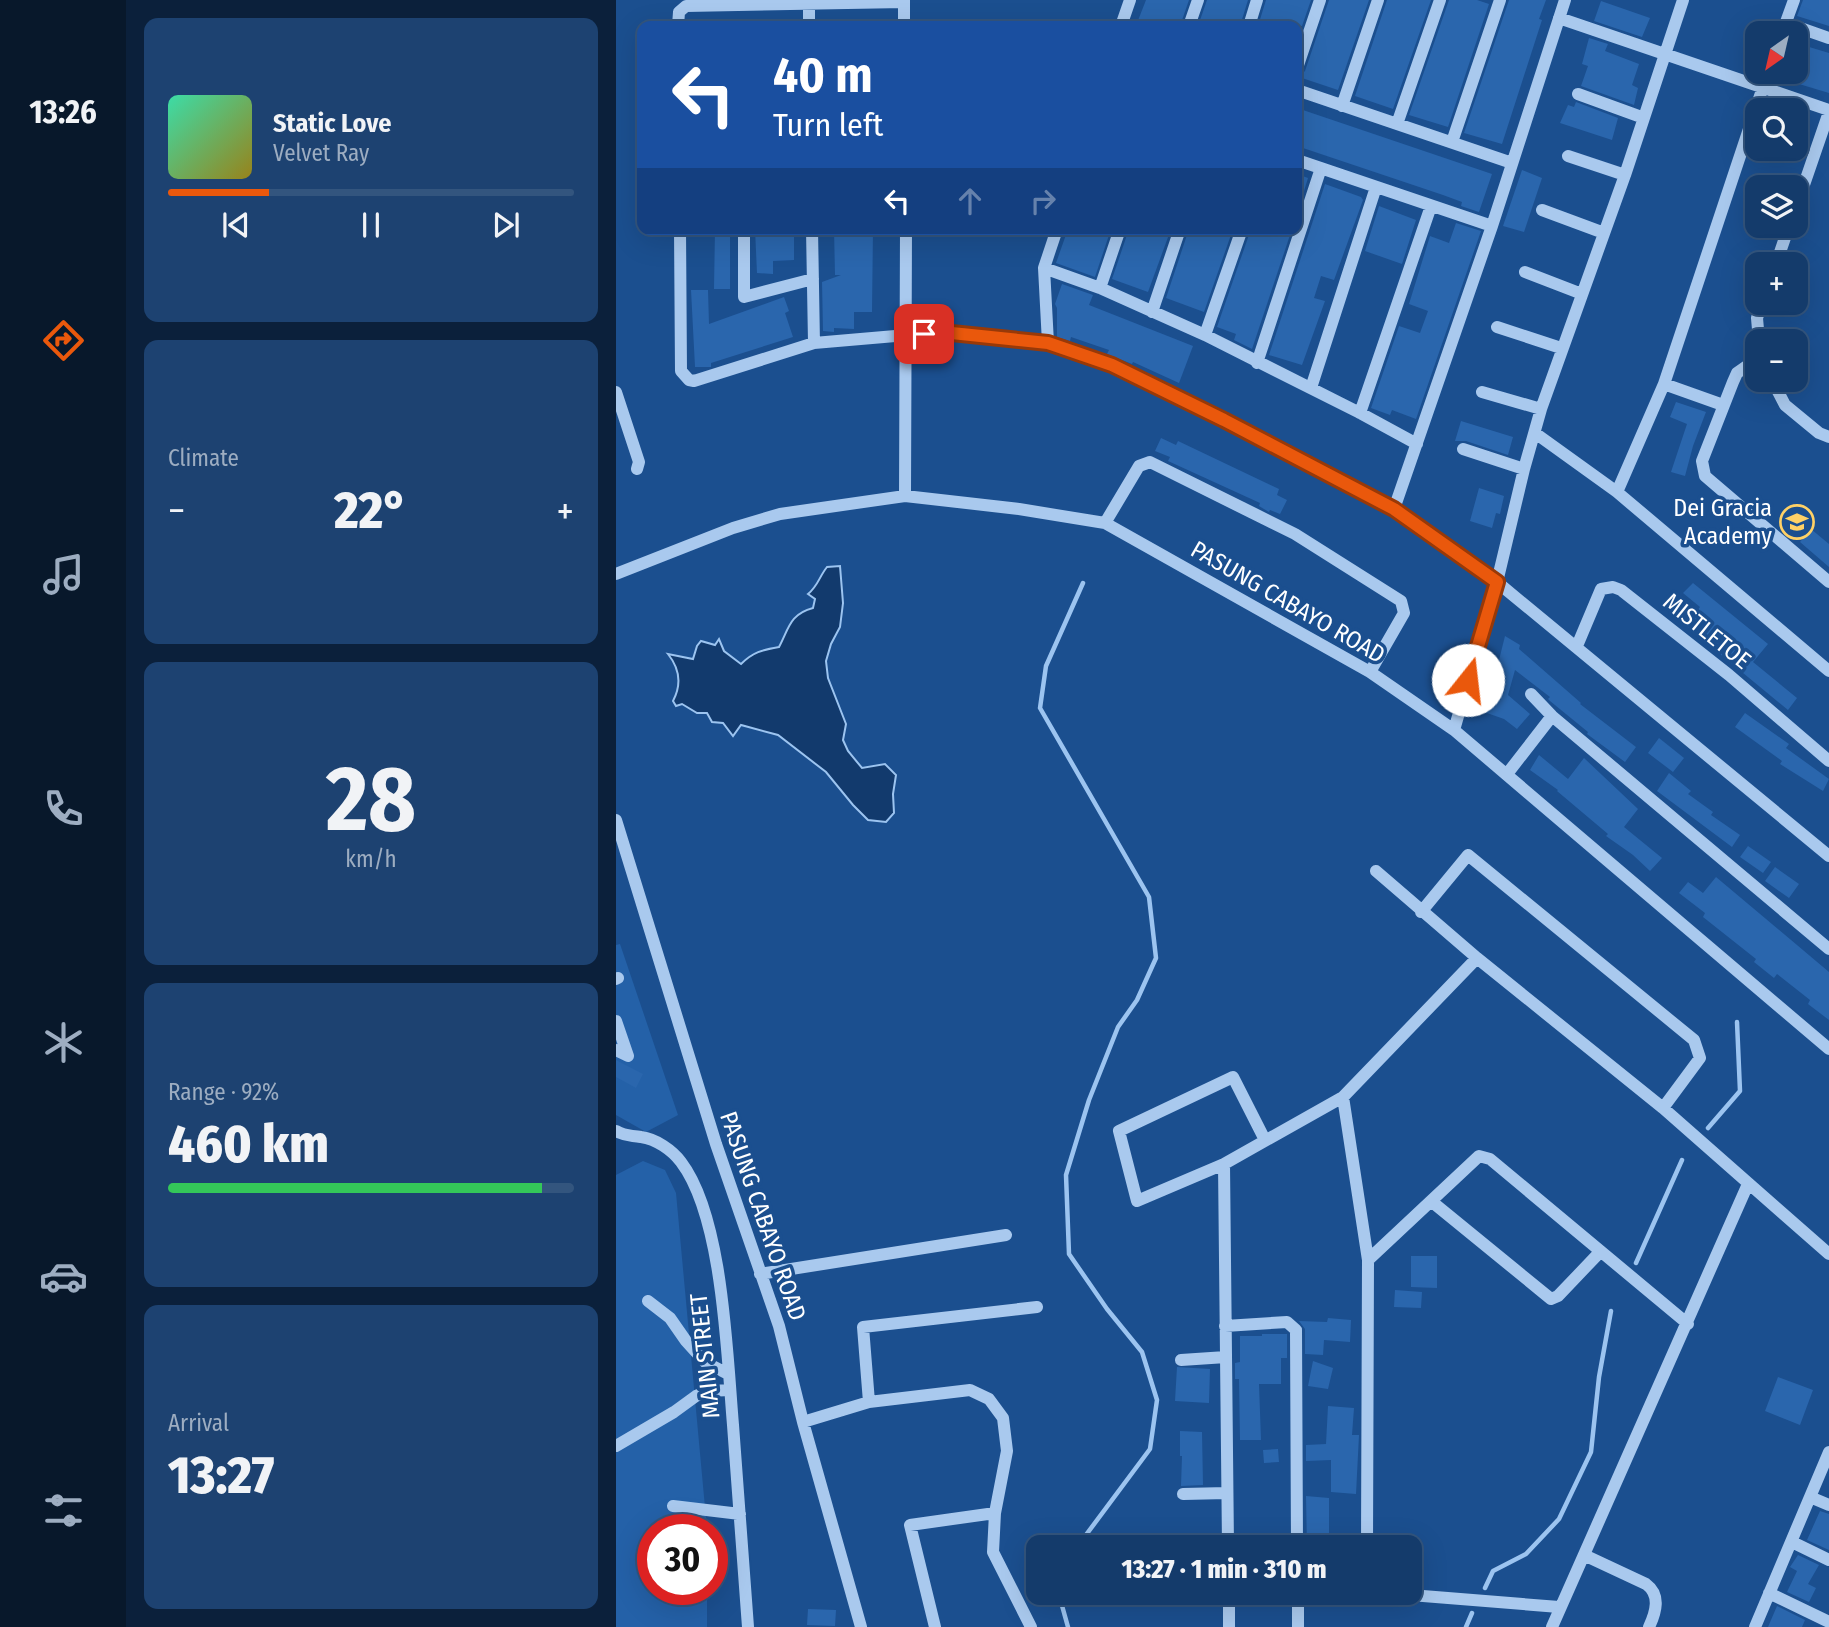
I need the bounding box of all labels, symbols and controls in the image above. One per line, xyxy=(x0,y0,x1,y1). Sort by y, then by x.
north arrow xyxy=(1745,21,1808,84)
map controls xyxy=(1745,21,1808,392)
text: 40 m xyxy=(773,46,873,105)
icon: left xyxy=(658,49,749,140)
text: 13:26 xyxy=(29,93,97,131)
button: search xyxy=(1745,98,1808,161)
text: Turn left xyxy=(773,106,883,144)
text: Static Love xyxy=(273,108,391,139)
text: Velvet Ray xyxy=(273,139,369,167)
button: layers xyxy=(1745,175,1808,238)
icon: left xyxy=(878,182,916,220)
icon: ahead xyxy=(951,182,989,220)
icon: right xyxy=(1024,182,1062,220)
icon: previous xyxy=(217,206,255,244)
icon: pause xyxy=(352,206,390,244)
icon: next xyxy=(487,206,525,244)
button: + xyxy=(1745,252,1808,315)
pin xyxy=(894,304,954,364)
icon: arrive xyxy=(905,315,943,353)
icon: directions xyxy=(39,316,88,365)
button: − xyxy=(1745,329,1808,392)
text: Climate xyxy=(168,444,239,472)
text: 22° xyxy=(334,479,408,542)
text: − xyxy=(168,488,185,534)
text: + xyxy=(557,488,574,534)
place label: Dei Gracia Academy xyxy=(1673,494,1772,550)
school or university icon: Dei Gracia Academy xyxy=(1778,503,1816,541)
street label: PASUNG CABAYO ROAD xyxy=(1186,535,1390,669)
icon: music xyxy=(39,550,88,599)
street label: MISTLETOE xyxy=(1658,587,1756,675)
position arrow xyxy=(1431,643,1505,717)
text: 28 xyxy=(326,745,416,854)
icon: phone xyxy=(39,784,88,833)
text: km/h xyxy=(345,845,397,873)
icon: climate xyxy=(39,1018,88,1067)
text: Range · 92% xyxy=(168,1078,279,1106)
street label: PASUNG CABAYO ROAD xyxy=(714,1108,812,1324)
text: 460 km xyxy=(168,1113,329,1176)
icon: car xyxy=(39,1252,88,1301)
street label: MAIN STREET xyxy=(685,1292,725,1420)
text: Arrival xyxy=(168,1409,229,1437)
text: 13:27 xyxy=(168,1444,274,1507)
icon: filters xyxy=(39,1486,88,1535)
speed limit sign: 30 xyxy=(637,1514,728,1605)
text: 13:27 · 1 min · 310 m xyxy=(1121,1554,1327,1585)

